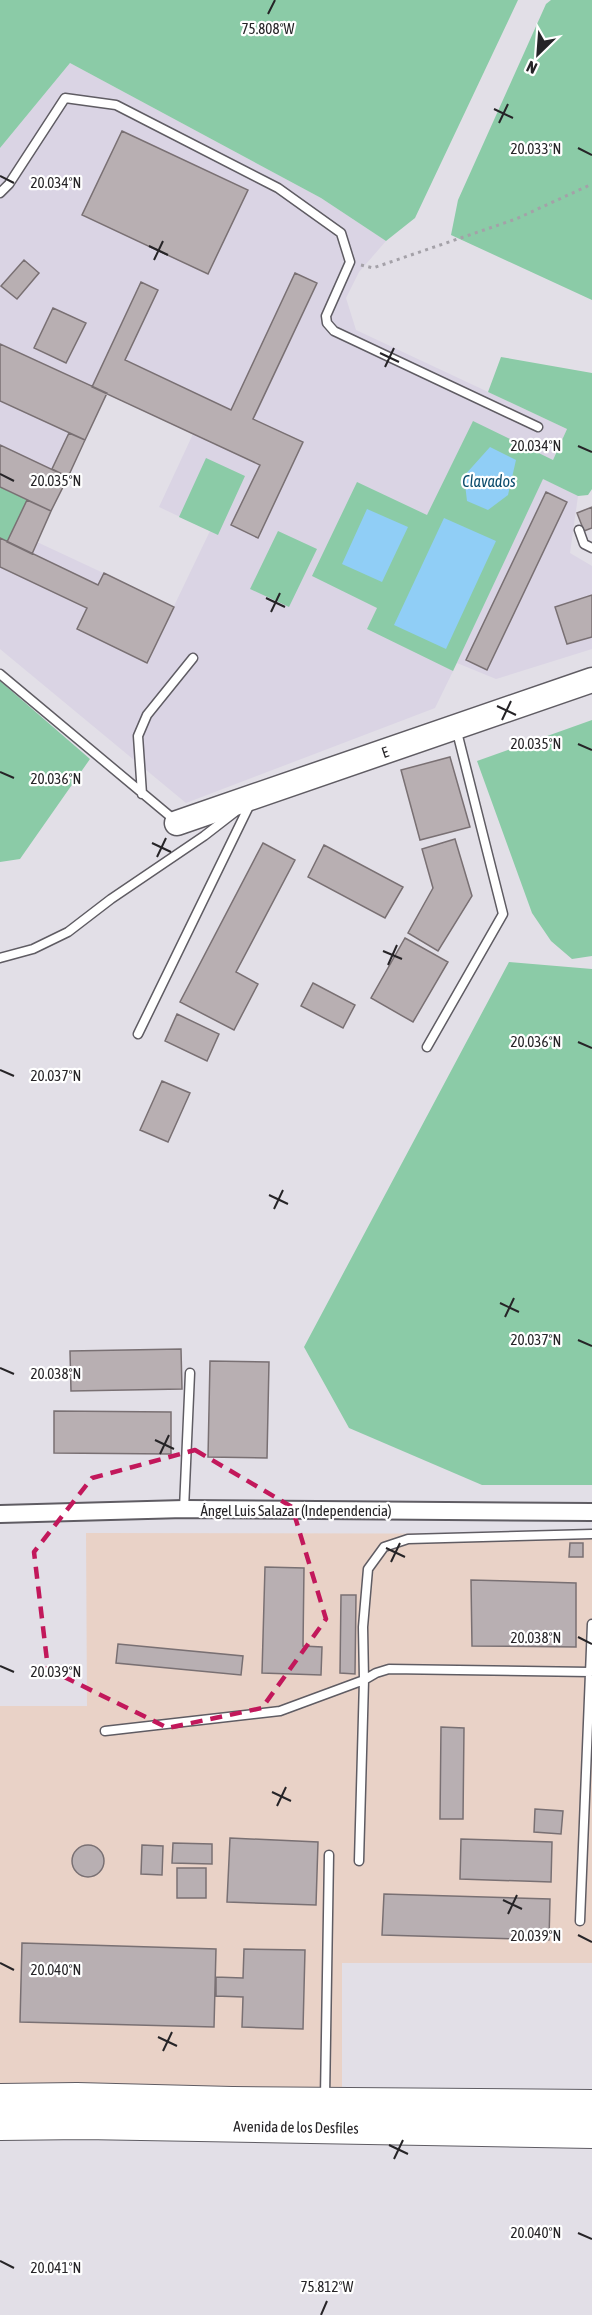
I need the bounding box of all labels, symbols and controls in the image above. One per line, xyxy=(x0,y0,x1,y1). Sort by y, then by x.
text: 75.808°W xyxy=(242,20,295,37)
north arrow xyxy=(508,24,568,84)
text: N xyxy=(524,57,540,78)
text: 20.033°N xyxy=(511,140,561,157)
text: 20.034°N xyxy=(31,174,81,191)
text: 20.034°N xyxy=(511,437,561,454)
text: 20.035°N xyxy=(31,472,81,489)
water label: Clavados xyxy=(462,472,516,490)
text: 20.035°N xyxy=(511,735,561,752)
street label: E xyxy=(379,743,391,761)
text: 20.036°N xyxy=(31,770,81,787)
text: 20.036°N xyxy=(511,1033,561,1050)
text: 20.037°N xyxy=(31,1067,81,1084)
text: 20.037°N xyxy=(511,1331,561,1348)
text: 20.038°N xyxy=(31,1365,81,1382)
street label: Ángel Luis Salazar (Independencia) xyxy=(200,1502,392,1519)
text: 20.038°N xyxy=(511,1629,561,1646)
text: 20.039°N xyxy=(31,1663,81,1680)
text: 20.039°N xyxy=(511,1927,561,1944)
text: 20.040°N xyxy=(31,1961,81,1978)
street label: Avenida de los Desfiles xyxy=(233,2117,359,2137)
text: 20.040°N xyxy=(511,2224,561,2241)
text: 20.041°N xyxy=(31,2259,81,2276)
text: 75.812°W xyxy=(301,2278,354,2295)

